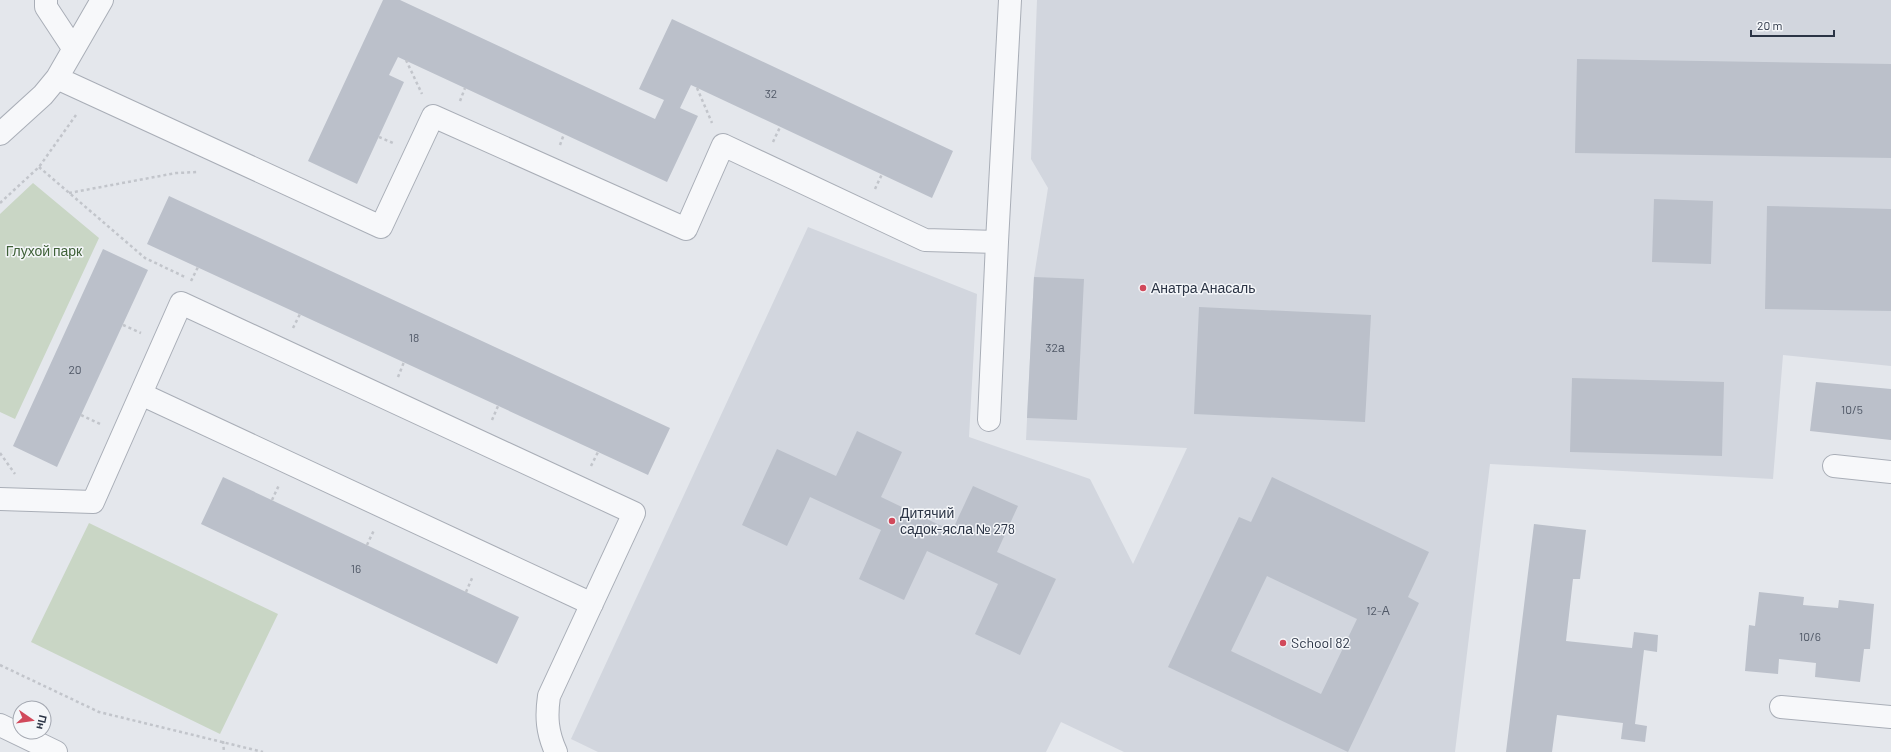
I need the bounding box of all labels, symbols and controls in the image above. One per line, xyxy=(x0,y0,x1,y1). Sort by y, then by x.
scale bar xyxy=(1751,12,1834,38)
text: 20 m xyxy=(1757,18,1783,32)
house number: 32 xyxy=(765,86,777,100)
park label: Глухой парк xyxy=(6,242,83,259)
place label: Анатра Анасаль xyxy=(1151,279,1255,296)
marker: Анатра Анасаль xyxy=(1138,283,1148,293)
house number: 18 xyxy=(409,330,419,344)
house number: 32а xyxy=(1045,340,1065,354)
house number: 20 xyxy=(68,362,82,376)
house number: 10/5 xyxy=(1841,402,1863,416)
place label: Дитячий садок-ясла № 278 xyxy=(900,504,1015,537)
marker: Дитячий садок-ясла № 278 xyxy=(887,516,897,526)
house number: 16 xyxy=(351,561,361,575)
house number: 12-А xyxy=(1366,603,1390,617)
house number: 10/6 xyxy=(1799,629,1821,643)
place label: School 82 xyxy=(1291,634,1350,651)
marker: School 82 xyxy=(1278,638,1288,648)
north arrow xyxy=(12,700,52,740)
text: Пн xyxy=(34,714,50,731)

